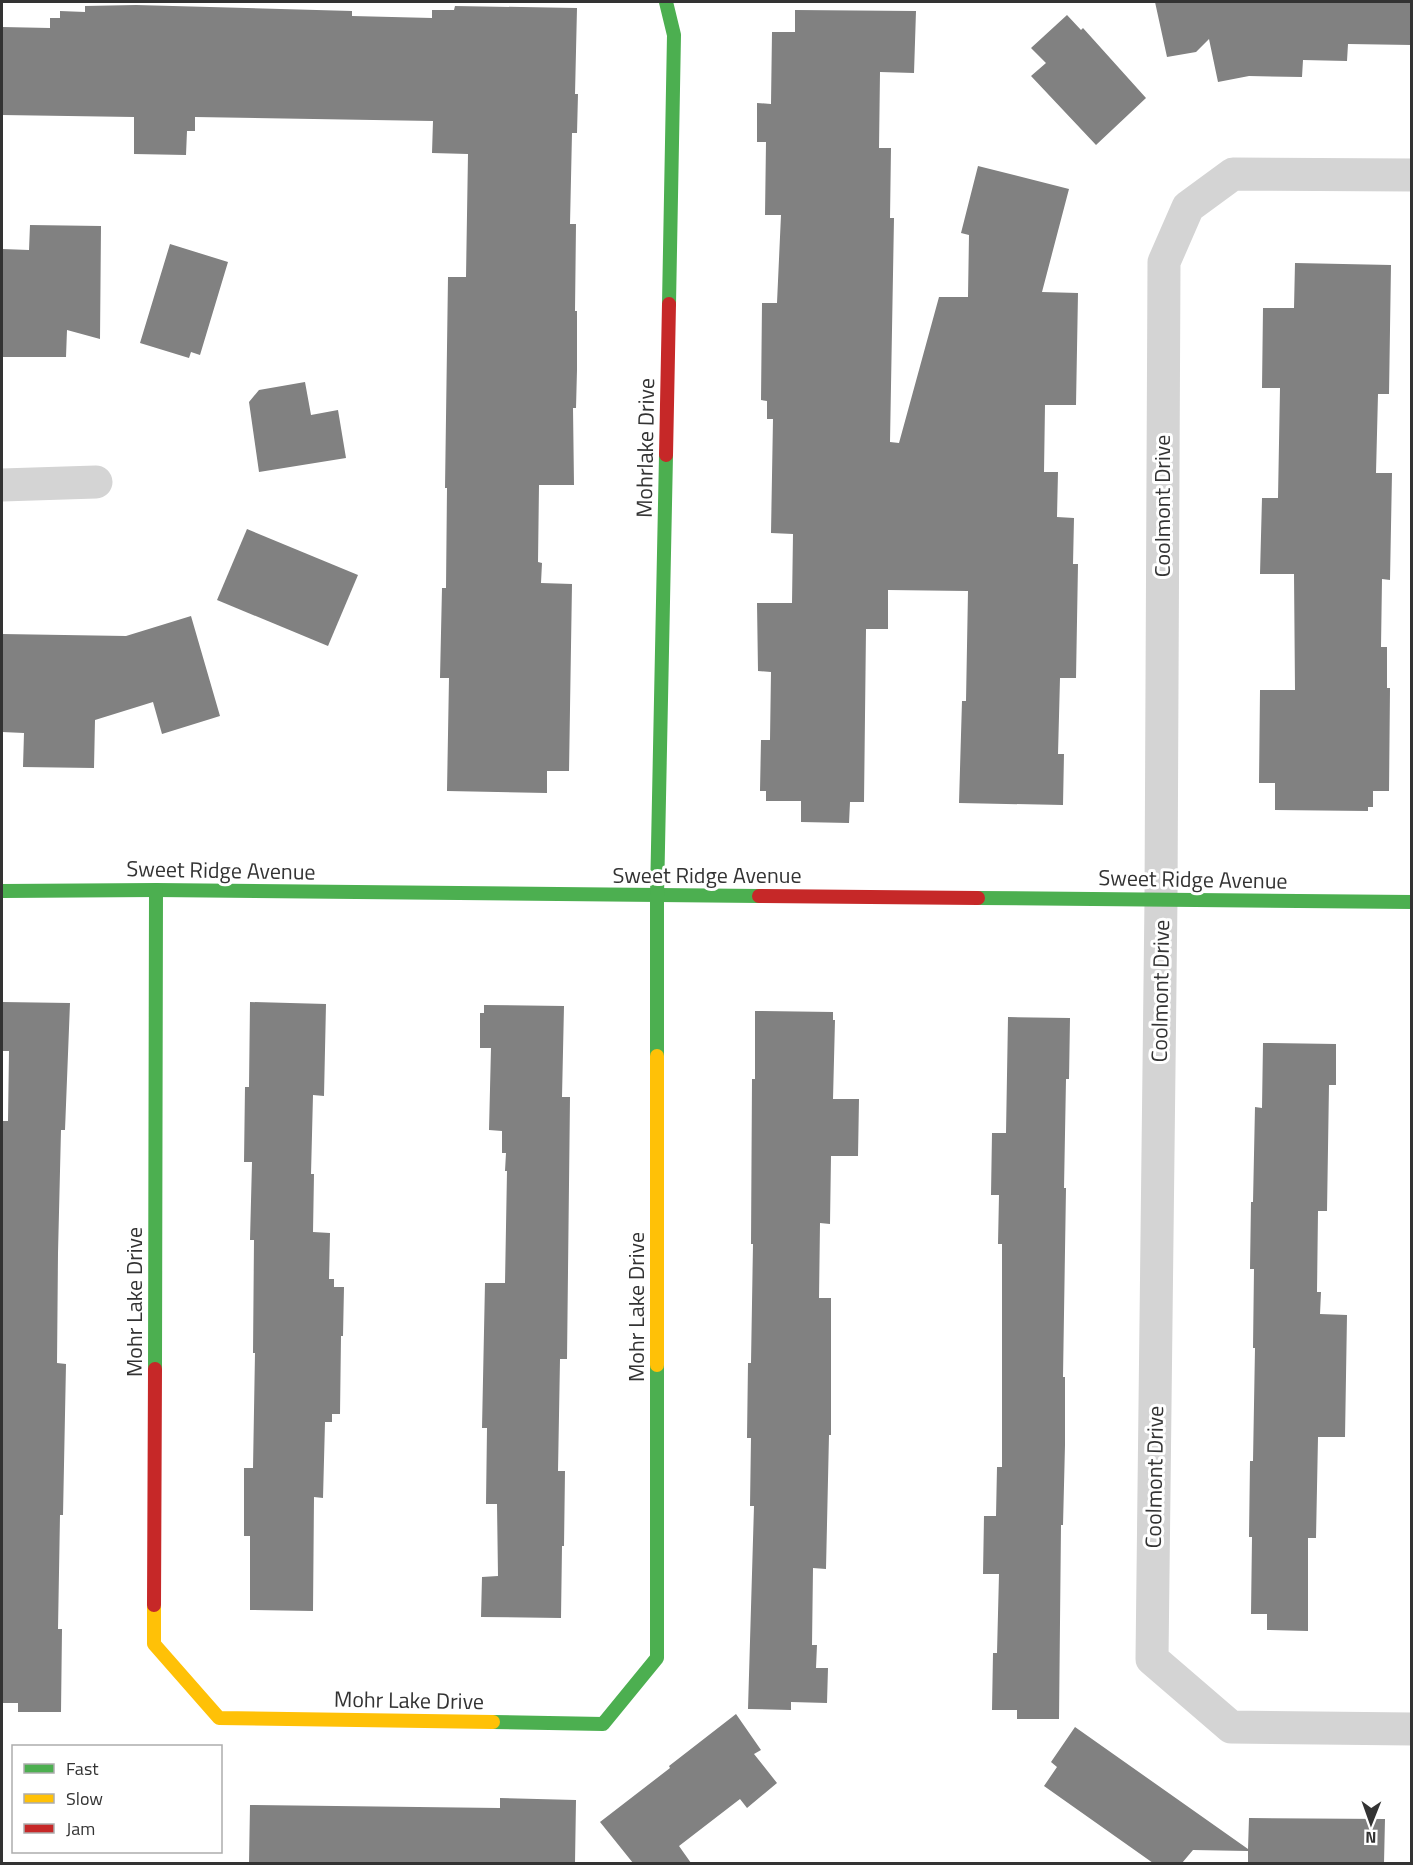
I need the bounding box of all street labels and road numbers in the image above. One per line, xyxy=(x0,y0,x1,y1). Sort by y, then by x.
street label: Mohrlake Drive xyxy=(627,378,663,518)
street label: Coolmont Drive xyxy=(1145,435,1179,577)
street label: Sweet Ridge Avenue xyxy=(126,851,316,889)
street label: Sweet Ridge Avenue xyxy=(612,858,802,892)
street label: Sweet Ridge Avenue xyxy=(1098,860,1288,898)
street label: Coolmont Drive xyxy=(1142,919,1178,1063)
street label: Mohr Lake Drive xyxy=(117,1227,151,1377)
street label: Mohr Lake Drive xyxy=(619,1232,653,1382)
street label: Coolmont Drive xyxy=(1136,1405,1172,1549)
street label: Mohr Lake Drive xyxy=(334,1682,484,1718)

